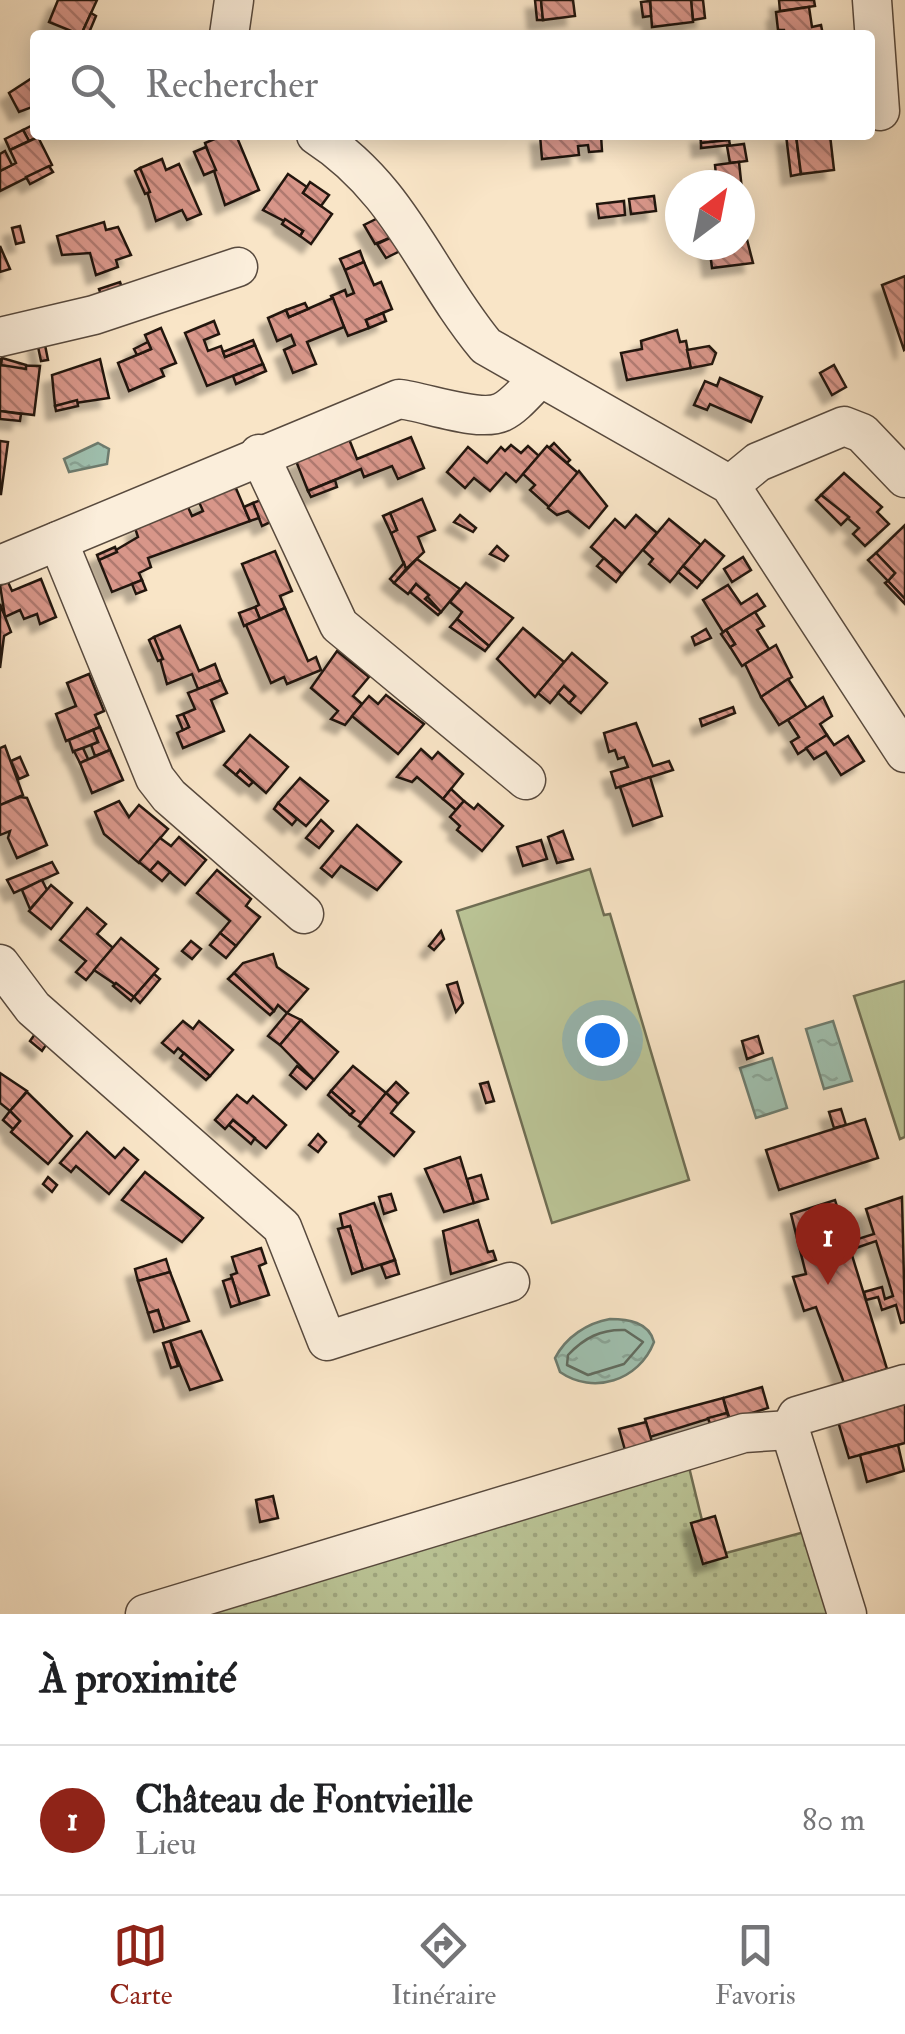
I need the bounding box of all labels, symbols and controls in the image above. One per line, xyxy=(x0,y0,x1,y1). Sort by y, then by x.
search box xyxy=(30,30,875,140)
icon: search xyxy=(65,58,120,113)
text: Rechercher xyxy=(145,61,318,109)
north arrow xyxy=(665,170,755,260)
your location xyxy=(577,1015,628,1066)
pin: 1 xyxy=(796,1202,860,1285)
text: À proximité xyxy=(40,1653,236,1705)
text: Château de Fontvieille xyxy=(135,1776,473,1824)
text: 1 xyxy=(67,1800,78,1840)
text: 80 m xyxy=(802,1800,865,1840)
text: Lieu xyxy=(135,1824,197,1864)
tab: Carte xyxy=(109,1918,172,2013)
tab: Itinéraire xyxy=(391,1918,496,2013)
tab: Favoris xyxy=(715,1918,796,2013)

